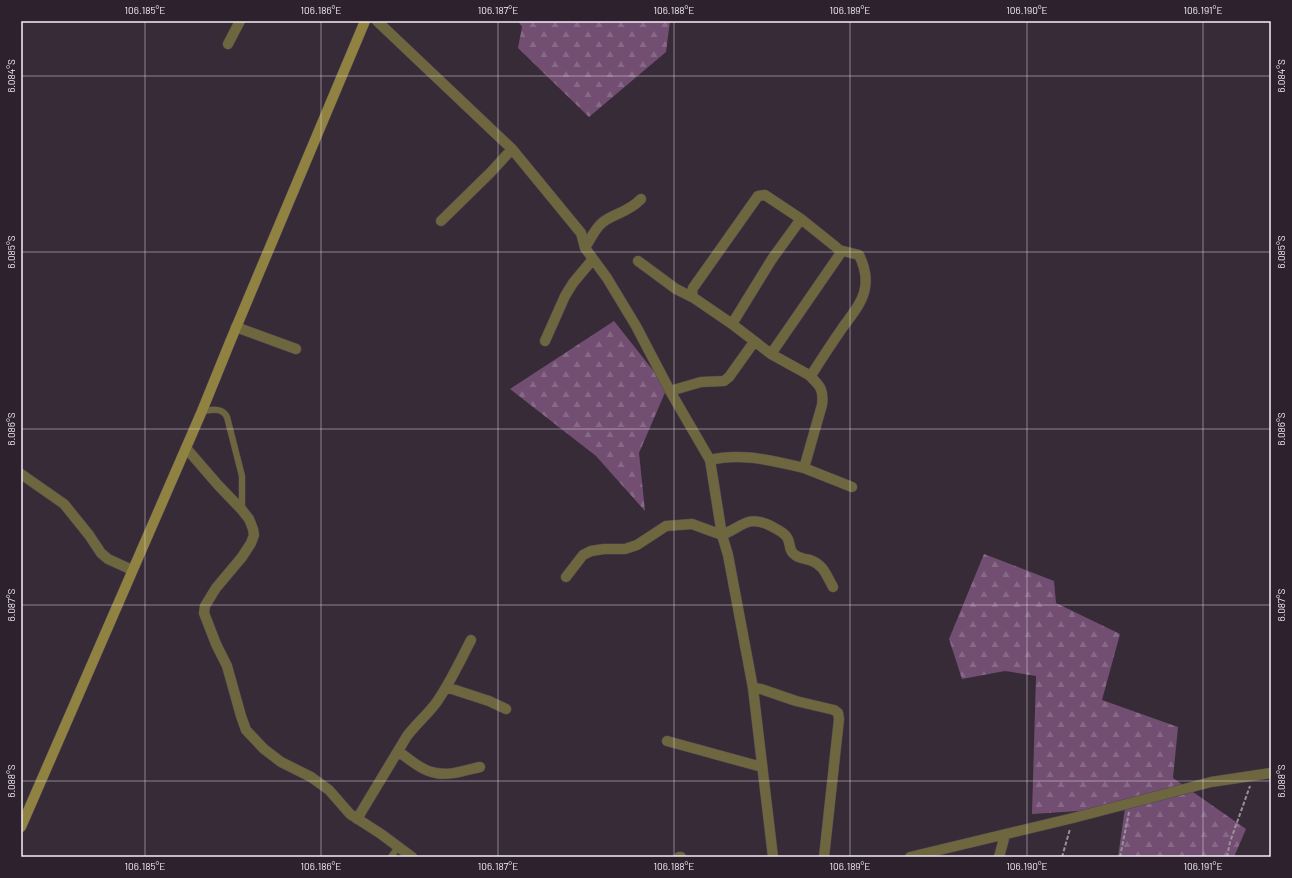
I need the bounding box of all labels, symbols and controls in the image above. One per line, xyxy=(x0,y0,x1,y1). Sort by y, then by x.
text: 106.185°E xyxy=(125,4,165,16)
text: 106.186°E xyxy=(301,4,341,16)
text: 106.187°E xyxy=(478,4,518,16)
text: 106.188°E xyxy=(654,4,694,16)
text: 106.189°E xyxy=(830,4,870,16)
text: 106.190°E xyxy=(1006,4,1048,16)
text: 106.191°E xyxy=(1184,4,1222,16)
text: 6.084°S xyxy=(5,59,17,93)
text: 6.084°S xyxy=(1275,59,1287,93)
text: 6.085°S xyxy=(5,235,17,269)
text: 6.085°S xyxy=(1275,235,1287,269)
text: 6.086°S xyxy=(5,412,17,446)
text: 6.086°S xyxy=(1275,412,1287,446)
text: 6.087°S xyxy=(5,588,17,621)
text: 6.087°S xyxy=(1275,588,1287,621)
text: 6.088°S xyxy=(5,764,17,798)
text: 6.088°S xyxy=(1275,764,1287,798)
text: 106.185°E xyxy=(125,860,165,872)
text: 106.186°E xyxy=(301,860,341,872)
text: 106.187°E xyxy=(478,860,518,872)
text: 106.188°E xyxy=(654,860,694,872)
text: 106.189°E xyxy=(830,860,870,872)
text: 106.190°E xyxy=(1006,860,1048,872)
text: 106.191°E xyxy=(1184,860,1222,872)

